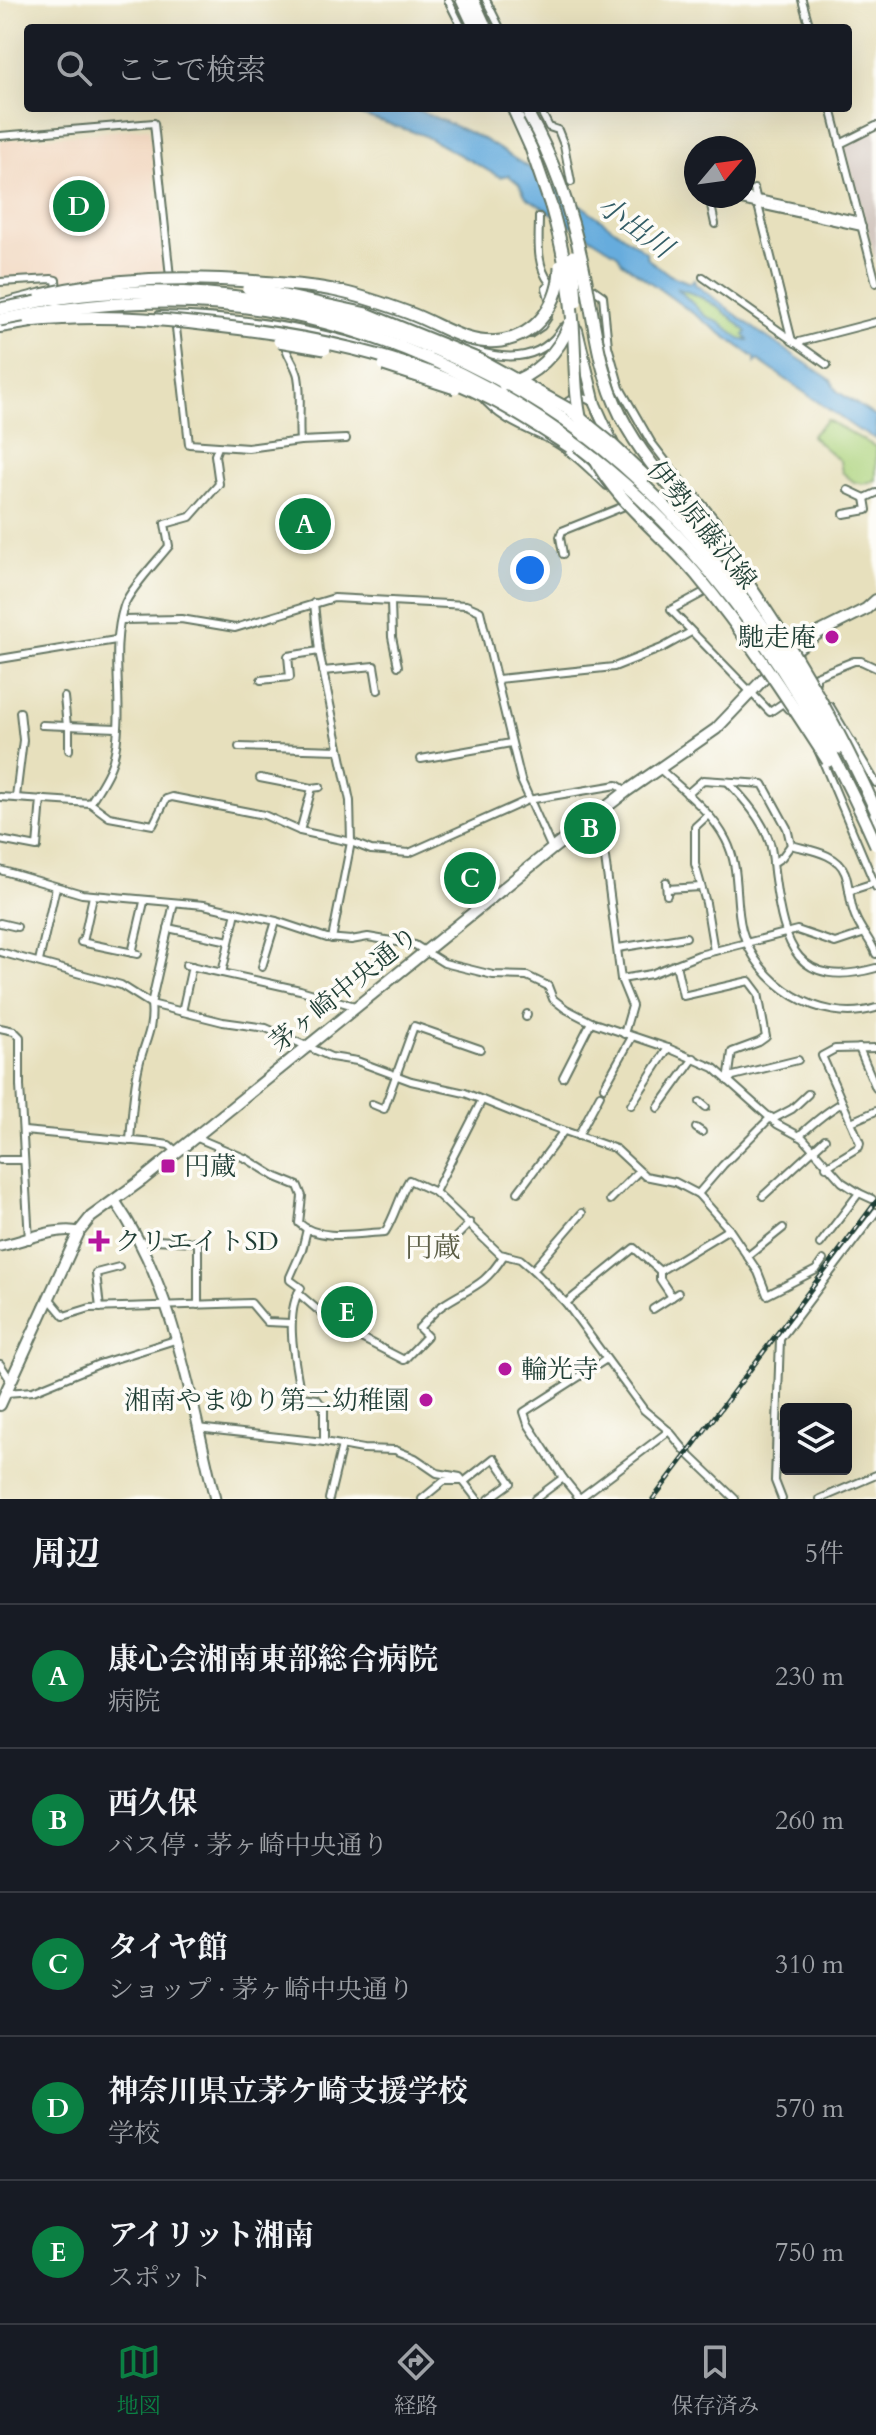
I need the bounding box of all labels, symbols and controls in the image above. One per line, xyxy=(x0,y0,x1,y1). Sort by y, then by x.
search box xyxy=(24,24,852,112)
icon: search xyxy=(52,46,96,90)
text: ここで検索 xyxy=(116,50,266,91)
north arrow xyxy=(684,136,756,208)
pin: D xyxy=(53,176,105,236)
water label: 小出川 xyxy=(590,187,683,269)
street label: 伊勢原藤沢線 xyxy=(639,453,765,597)
pin: A xyxy=(279,494,331,554)
your location xyxy=(510,550,550,590)
place label: 馳走庵 xyxy=(738,620,816,655)
marker: 馳走庵 xyxy=(823,628,841,646)
pin: B xyxy=(564,798,616,858)
pin: C xyxy=(444,848,496,908)
street label: 茅ヶ崎中央通り xyxy=(262,918,426,1060)
place label: 円蔵 xyxy=(184,1149,236,1184)
marker: 円蔵 xyxy=(159,1157,177,1175)
place label: クリエイトSD xyxy=(115,1224,279,1259)
district label: 円蔵 xyxy=(405,1229,461,1267)
marker: クリエイトSD xyxy=(90,1232,108,1250)
pin: E xyxy=(321,1282,373,1342)
place label: 輪光寺 xyxy=(521,1352,599,1387)
marker: 輪光寺 xyxy=(496,1360,514,1378)
place label: 湘南やまゆり第二幼稚園 xyxy=(124,1383,410,1418)
marker: 湘南やまゆり第二幼稚園 xyxy=(417,1391,435,1409)
map controls xyxy=(780,1403,852,1475)
button: layers xyxy=(780,1403,852,1475)
text: 周辺 xyxy=(32,1531,100,1577)
text: 5件 xyxy=(805,1536,844,1571)
text: 康心会湘南東部総合病院 xyxy=(108,1639,438,1680)
text: A xyxy=(48,1659,68,1694)
text: 230 m xyxy=(775,1659,844,1694)
text: 病院 xyxy=(108,1684,160,1719)
text: 西久保 xyxy=(108,1783,198,1824)
text: B xyxy=(49,1803,67,1838)
text: 260 m xyxy=(775,1803,844,1838)
text: バス停 · 茅ヶ崎中央通り xyxy=(108,1828,389,1863)
text: タイヤ館 xyxy=(108,1927,227,1968)
text: C xyxy=(48,1947,68,1982)
text: 310 m xyxy=(775,1947,844,1982)
text: ショップ · 茅ヶ崎中央通り xyxy=(108,1972,414,2007)
text: 神奈川県立茅ケ崎支援学校 xyxy=(108,2071,468,2112)
text: D xyxy=(47,2091,69,2126)
text: 570 m xyxy=(775,2091,844,2126)
text: 学校 xyxy=(108,2116,160,2151)
text: アイリット湘南 xyxy=(108,2215,314,2256)
text: E xyxy=(50,2235,66,2270)
text: 750 m xyxy=(775,2235,844,2270)
text: スポット xyxy=(108,2260,212,2295)
tab: 地図 xyxy=(117,2340,161,2421)
tab: 経路 xyxy=(394,2340,438,2421)
tab: 保存済み xyxy=(671,2340,759,2421)

